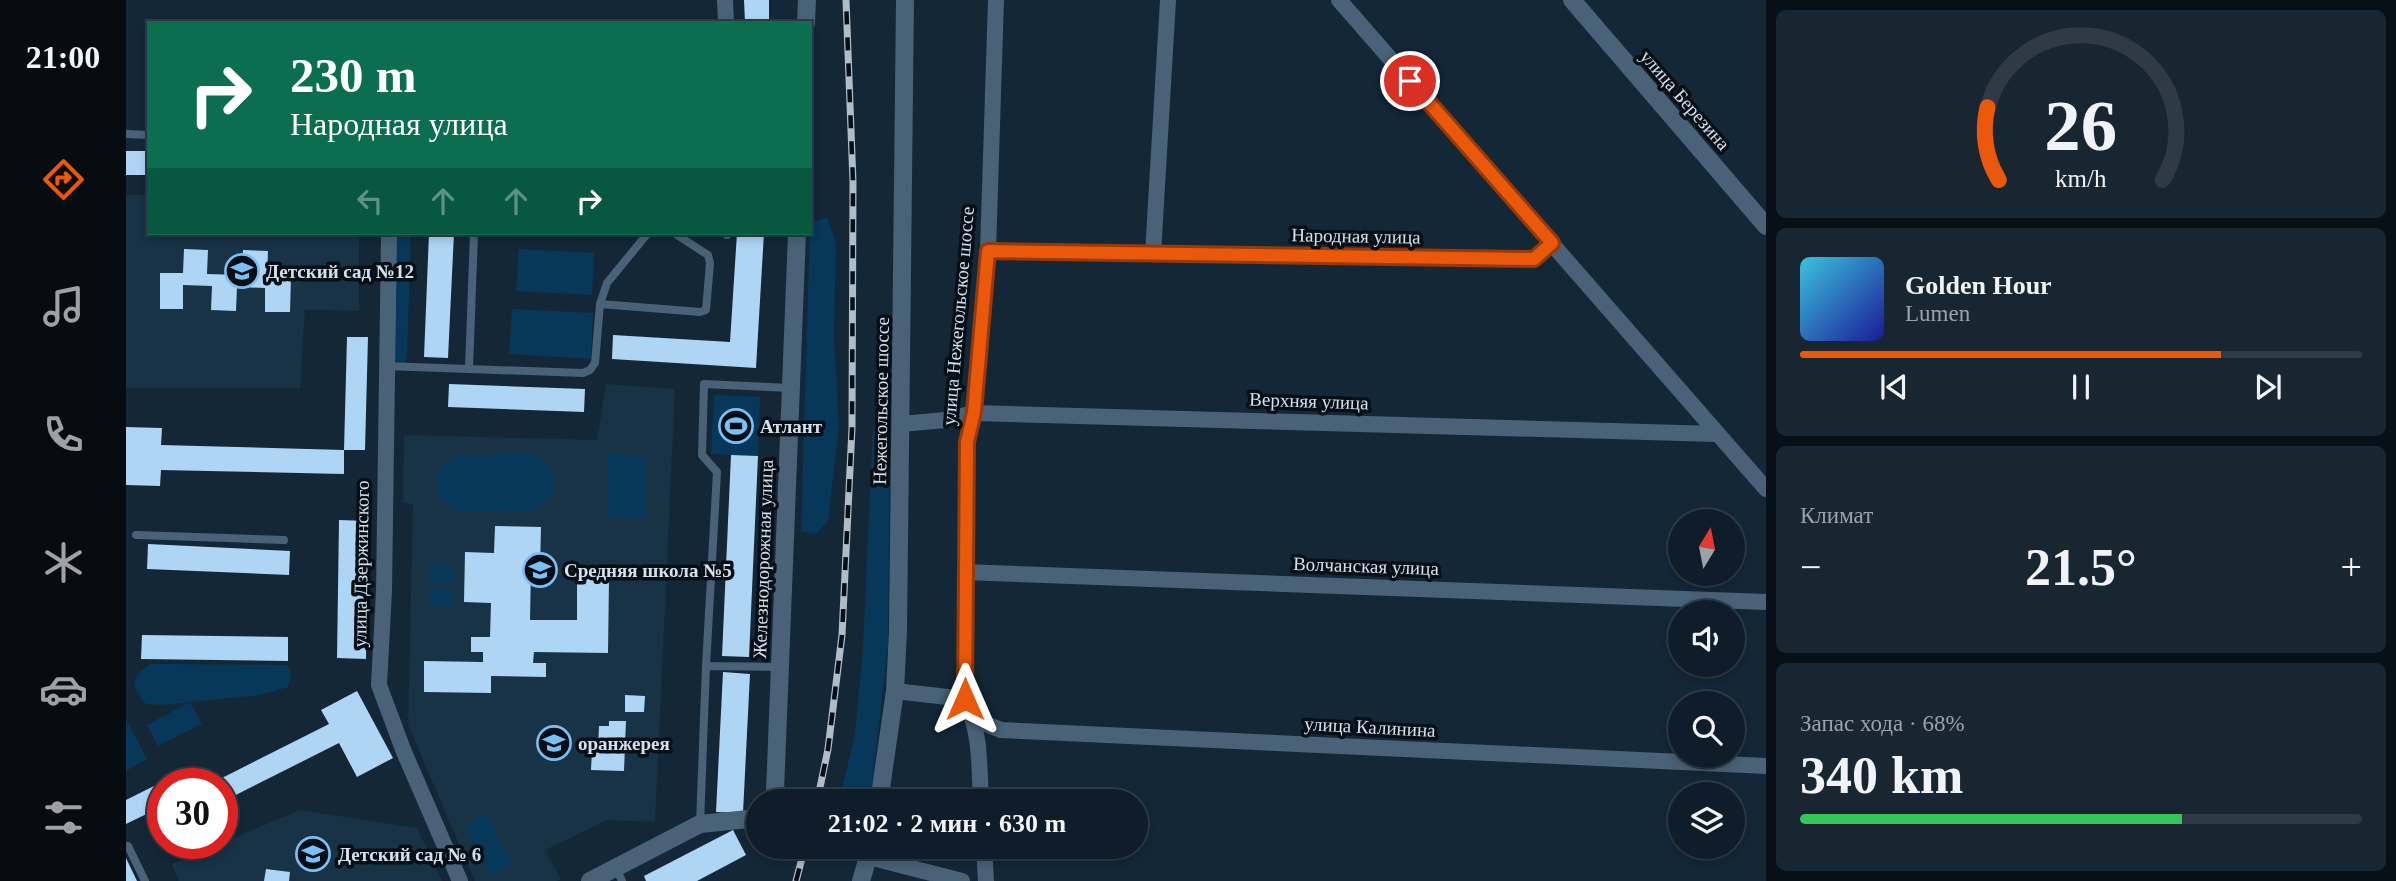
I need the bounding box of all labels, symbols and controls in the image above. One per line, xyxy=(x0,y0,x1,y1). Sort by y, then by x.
text: 21:00 xyxy=(26,39,100,75)
street label: улица Березина xyxy=(1636,46,1734,155)
text: 230 m xyxy=(290,48,417,103)
icon: right xyxy=(175,49,266,140)
pin xyxy=(1380,51,1440,111)
icon: arrive xyxy=(1391,62,1429,100)
text: 26 xyxy=(2045,85,2117,166)
text: Народная улица xyxy=(290,106,508,142)
icon: directions xyxy=(39,155,88,204)
text: km/h xyxy=(2055,165,2107,192)
icon: left xyxy=(351,182,389,220)
icon: ahead xyxy=(424,182,462,220)
icon: ahead xyxy=(497,182,535,220)
icon: right xyxy=(570,182,608,220)
street label: улица Нежегольское шоссе xyxy=(938,206,978,426)
street label: Народная улица xyxy=(1291,224,1421,248)
school or university icon: Детский сад №12 xyxy=(223,252,261,290)
place label: Детский сад №12 xyxy=(266,261,414,282)
text: Golden Hour xyxy=(1905,271,2052,300)
icon: music xyxy=(39,282,88,331)
text: Lumen xyxy=(1905,301,1970,326)
street label: Нежегольское шоссе xyxy=(869,317,893,485)
icon: previous xyxy=(1875,368,1913,406)
icon: pause xyxy=(2062,368,2100,406)
icon: next xyxy=(2249,368,2287,406)
street label: Верхняя улица xyxy=(1249,388,1370,414)
sports icon: Атлант xyxy=(717,407,755,445)
icon: phone xyxy=(39,410,88,459)
place label: Атлант xyxy=(760,416,823,437)
street label: Железнодорожная улица xyxy=(749,459,777,659)
street label: улица Дзержинского xyxy=(349,480,373,648)
text: Климат xyxy=(1800,503,1873,528)
north arrow xyxy=(1668,509,1745,586)
map controls xyxy=(1668,509,1745,859)
icon: climate xyxy=(39,538,88,587)
text: 21.5° xyxy=(2025,539,2137,596)
text: − xyxy=(1800,546,1821,588)
text: + xyxy=(2341,546,2362,588)
school or university icon: Средняя школа №5 xyxy=(521,551,559,589)
street label: Волчанская улица xyxy=(1293,553,1440,579)
place label: Средняя школа №5 xyxy=(564,560,732,581)
button: sound xyxy=(1668,600,1745,677)
position arrow xyxy=(928,662,1002,736)
icon: car xyxy=(39,665,88,714)
button: search xyxy=(1668,691,1745,768)
text: Запас хода · 68% xyxy=(1800,711,1965,736)
street label: улица Калинина xyxy=(1304,713,1437,741)
school or university icon: оранжерея xyxy=(535,724,573,762)
place label: оранжерея xyxy=(578,733,670,754)
text: 340 km xyxy=(1800,747,1963,804)
speed limit sign: 30 xyxy=(147,768,238,859)
button: layers xyxy=(1668,782,1745,859)
icon: filters xyxy=(39,793,88,842)
text: 21:02 · 2 мин · 630 m xyxy=(828,809,1066,838)
school or university icon: Детский сад № 6 xyxy=(294,835,332,873)
place label: Детский сад № 6 xyxy=(338,844,481,865)

